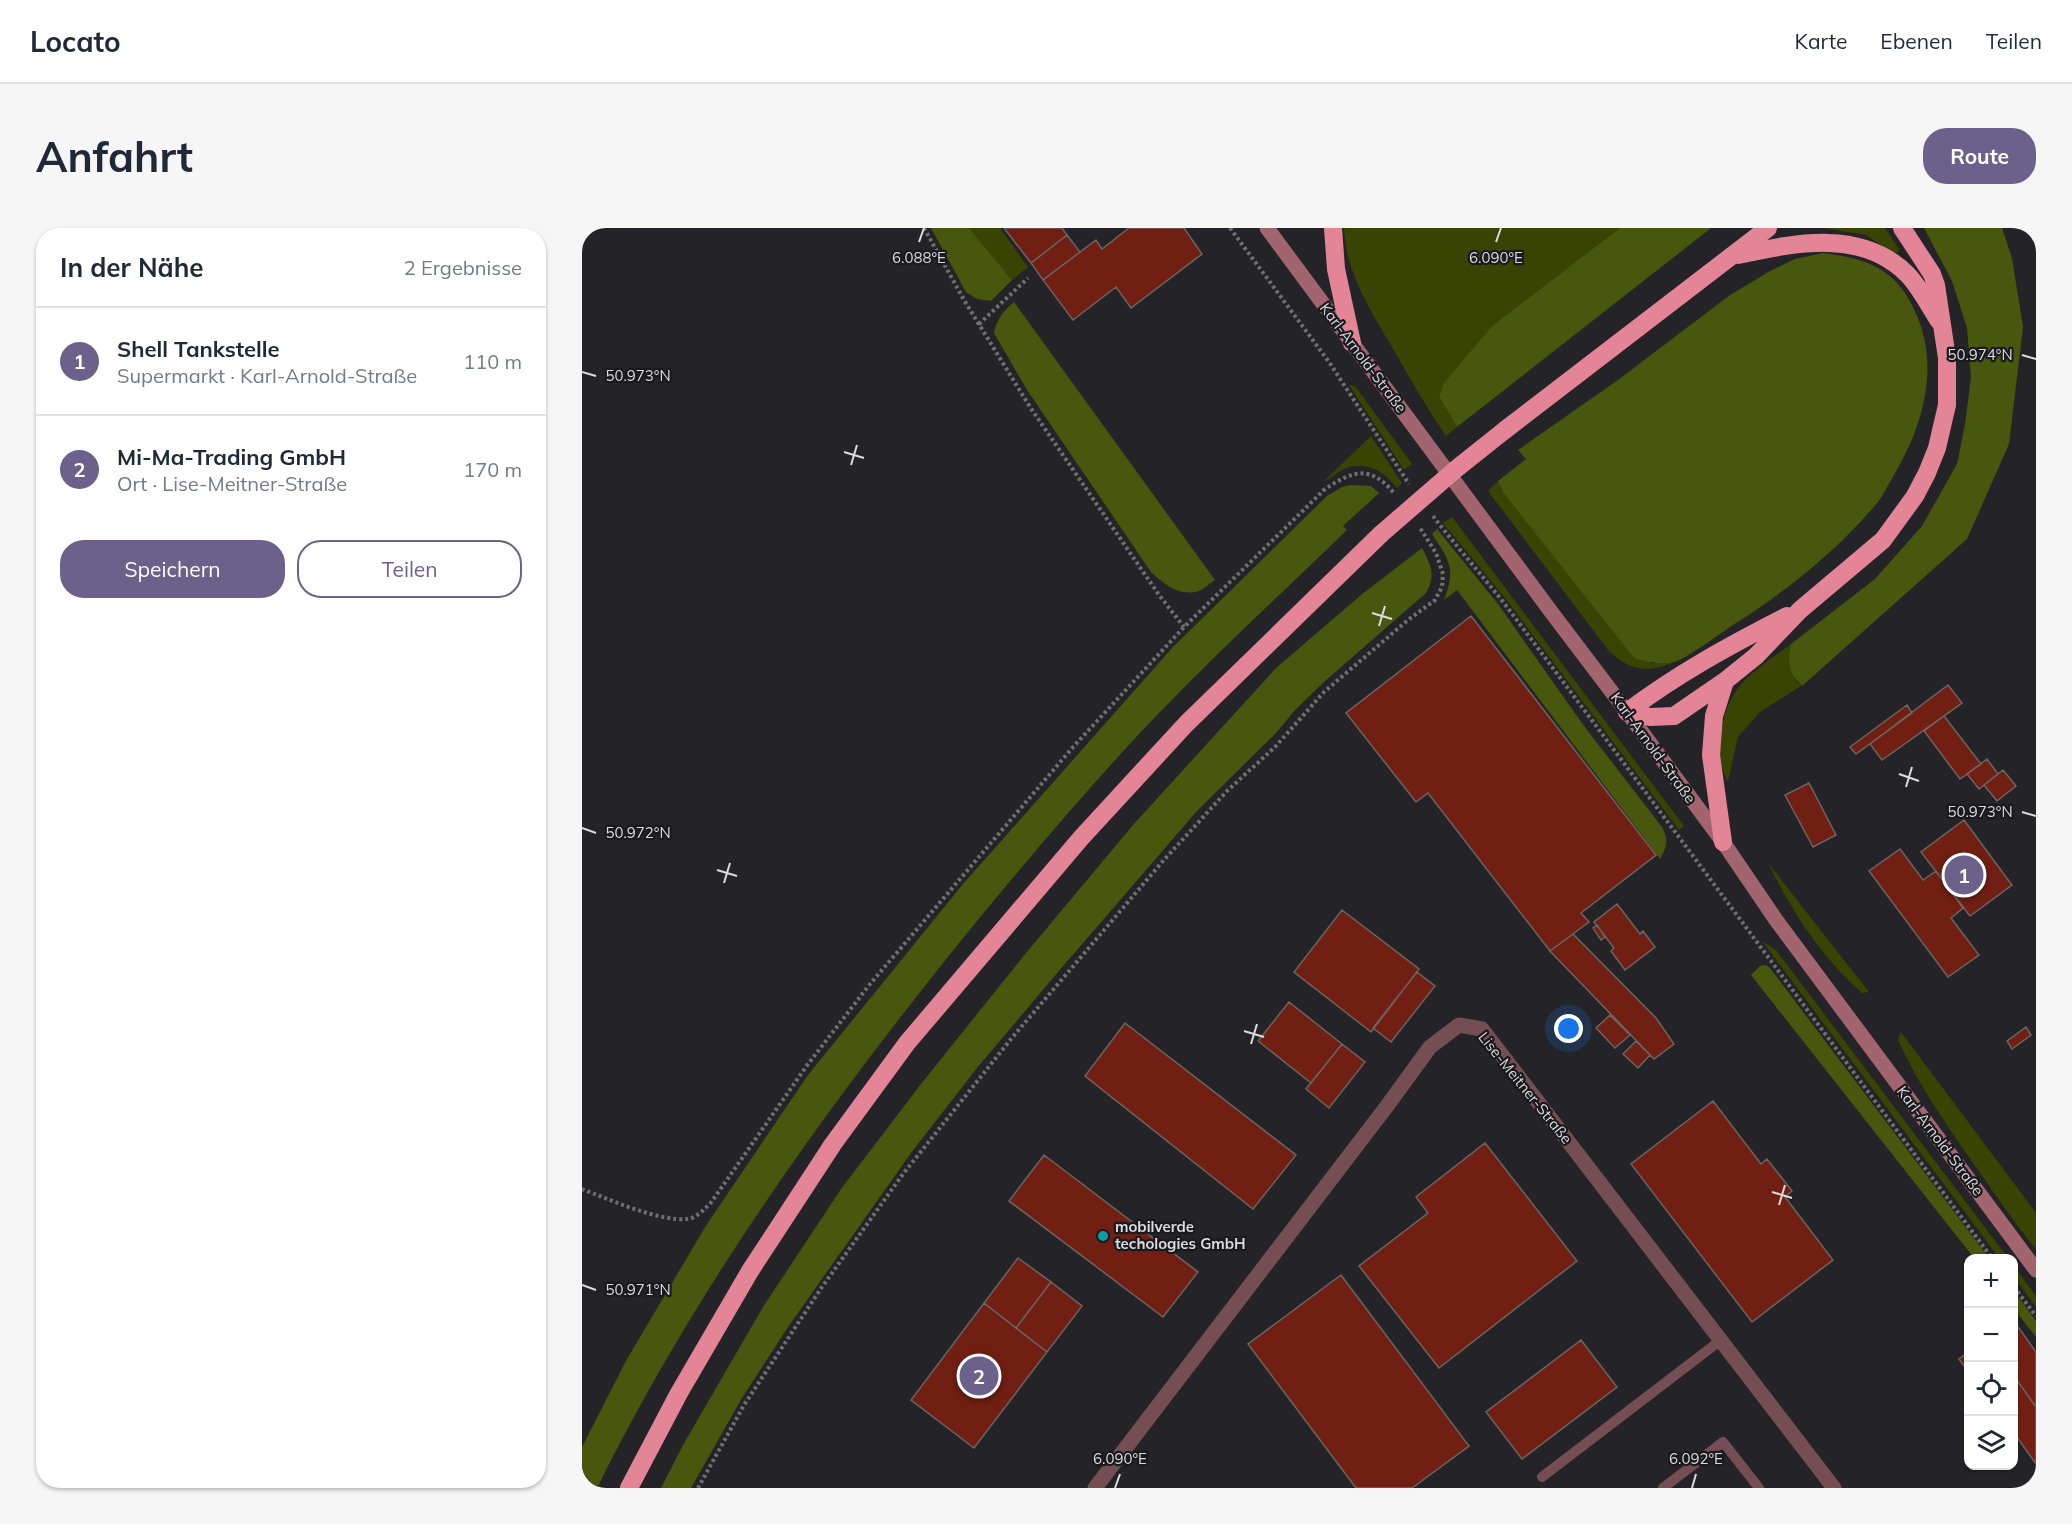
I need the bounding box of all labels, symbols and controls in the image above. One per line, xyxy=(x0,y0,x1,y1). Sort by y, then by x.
text: Locato xyxy=(30,24,121,59)
text: Karte xyxy=(1795,28,1847,54)
text: Ebenen xyxy=(1880,28,1953,54)
text: Teilen xyxy=(1986,28,2042,54)
button: Route xyxy=(1923,128,2036,184)
text: Anfahrt xyxy=(36,130,193,183)
text: 6.088°E xyxy=(892,248,946,267)
text: 6.090°E xyxy=(1469,248,1523,267)
text: In der Nähe xyxy=(60,251,204,284)
text: 2 Ergebnisse xyxy=(404,255,522,280)
street label: Karl-Arnold-Straße xyxy=(1316,299,1411,416)
text: Shell Tankstelle xyxy=(117,335,280,363)
text: 50.974°N xyxy=(1947,345,2013,364)
text: 1 xyxy=(74,349,86,374)
text: 110 m xyxy=(463,349,522,374)
text: Supermarkt · Karl-Arnold-Straße xyxy=(117,363,417,388)
text: 50.973°N xyxy=(605,366,671,385)
text: Mi-Ma-Trading GmbH xyxy=(117,443,346,471)
text: 2 xyxy=(74,457,86,482)
text: 170 m xyxy=(463,457,522,482)
text: Ort · Lise-Meitner-Straße xyxy=(117,471,347,496)
button: Speichern xyxy=(60,540,285,598)
button: Teilen xyxy=(297,540,522,598)
street label: Karl-Arnold-Straße xyxy=(1607,688,1700,807)
text: 50.973°N xyxy=(1947,802,2013,821)
text: 50.972°N xyxy=(605,823,671,842)
pin: 1 xyxy=(1944,852,1984,898)
your location xyxy=(1554,1014,1583,1043)
street label: Lise-Meitner-Straße xyxy=(1474,1028,1576,1148)
street label: Karl-Arnold-Straße xyxy=(1893,1082,1988,1199)
place label: mobilverde techologies GmbH xyxy=(1115,1217,1246,1253)
marker: mobilverde techologies GmbH xyxy=(1096,1229,1110,1243)
map controls xyxy=(1964,1254,2018,1470)
button: + xyxy=(1964,1254,2018,1308)
text: 50.971°N xyxy=(605,1280,671,1299)
button: − xyxy=(1964,1308,2018,1362)
pin: 2 xyxy=(960,1354,998,1398)
button: locate xyxy=(1964,1362,2018,1416)
button: layers xyxy=(1964,1416,2018,1470)
text: 6.090°E xyxy=(1093,1449,1147,1468)
text: 6.092°E xyxy=(1669,1449,1723,1468)

